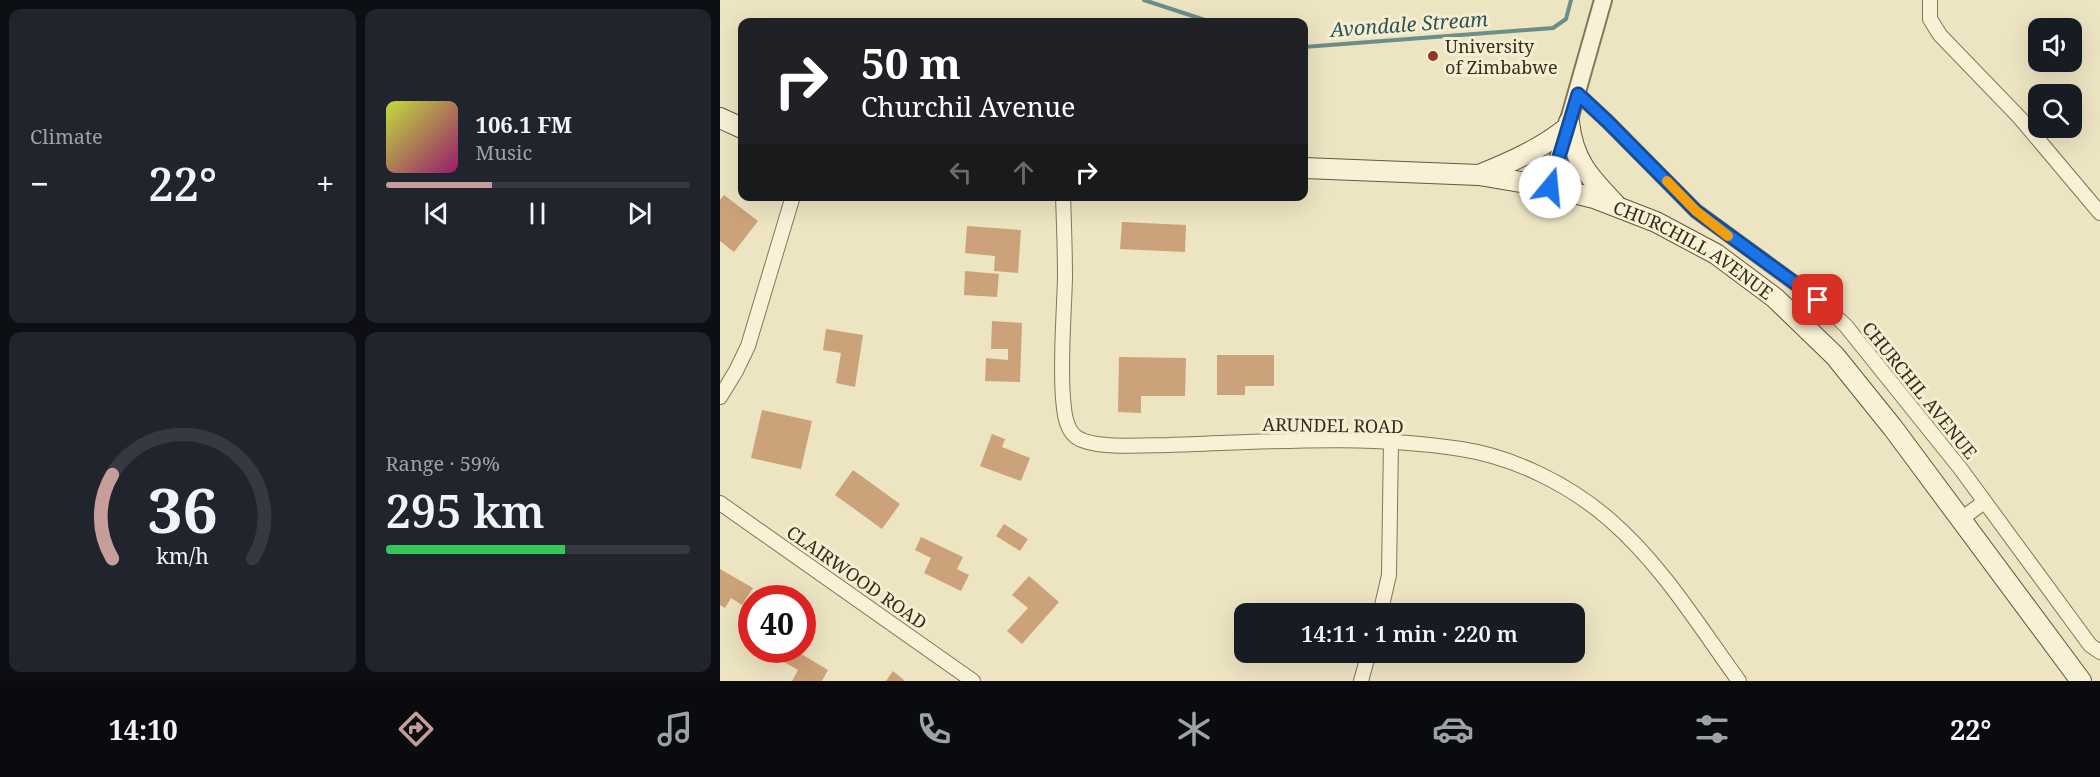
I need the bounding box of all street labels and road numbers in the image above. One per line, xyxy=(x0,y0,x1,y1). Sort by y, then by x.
street label: CHURCHILL AVENUE xyxy=(1610,195,1778,305)
street label: CHURCHIL AVENUE xyxy=(1857,316,1983,464)
street label: ARUNDEL ROAD xyxy=(1262,412,1404,438)
street label: CLAIRWOOD ROAD xyxy=(782,520,932,634)

